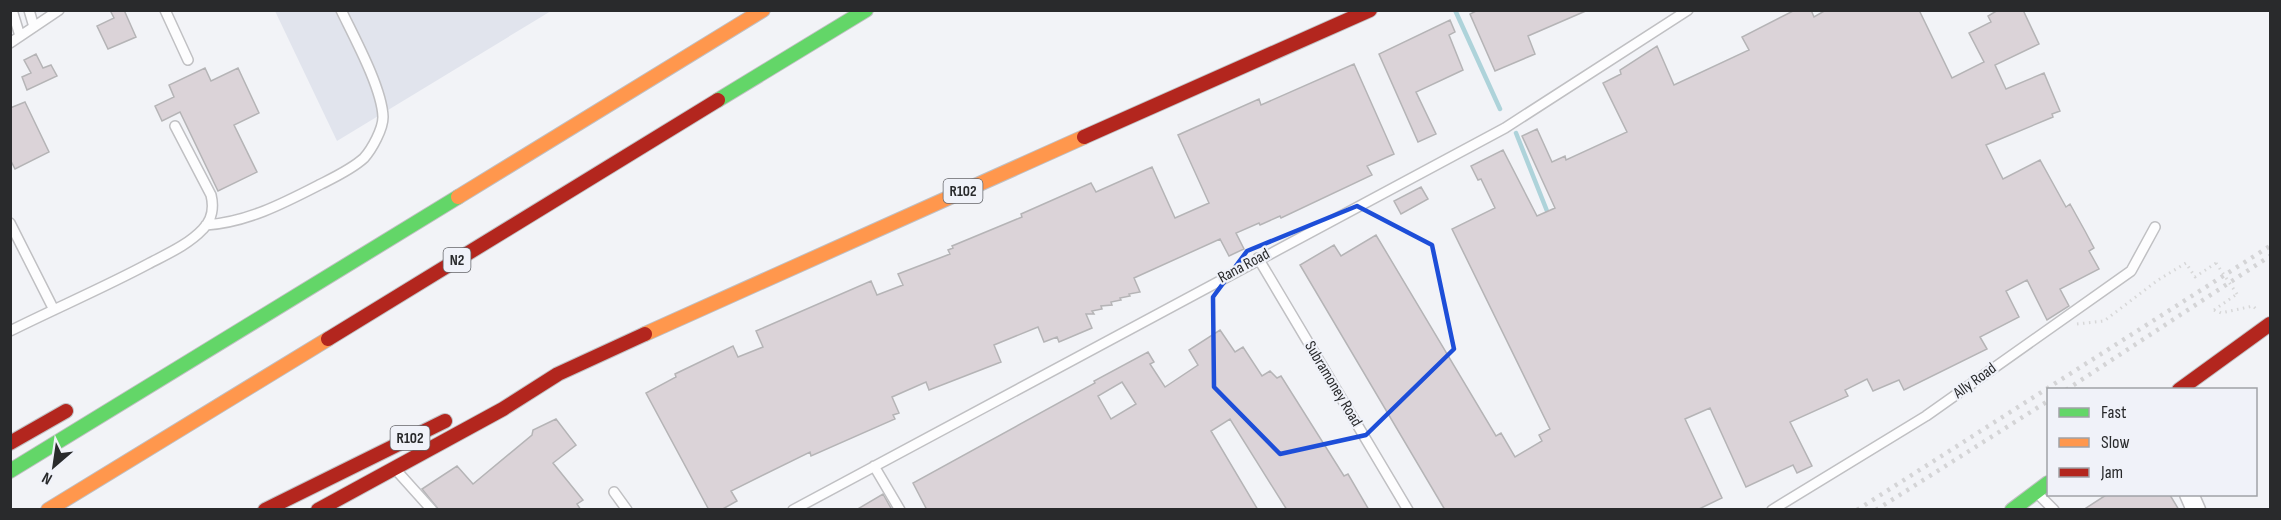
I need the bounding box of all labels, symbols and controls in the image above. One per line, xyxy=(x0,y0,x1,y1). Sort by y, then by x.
road number: R102 xyxy=(944,179,982,203)
street label: Rana Road xyxy=(1215,245,1273,287)
road number: N2 xyxy=(444,248,470,272)
street label: Subramoney Road xyxy=(1300,338,1366,430)
street label: Ally Road xyxy=(1949,359,2000,403)
legend xyxy=(2047,388,2257,496)
text: Fast xyxy=(2101,402,2127,423)
road number: R102 xyxy=(390,426,430,450)
text: Slow xyxy=(2101,432,2130,453)
north arrow xyxy=(24,436,84,496)
text: Jam xyxy=(2100,462,2123,483)
text: N xyxy=(39,467,56,488)

